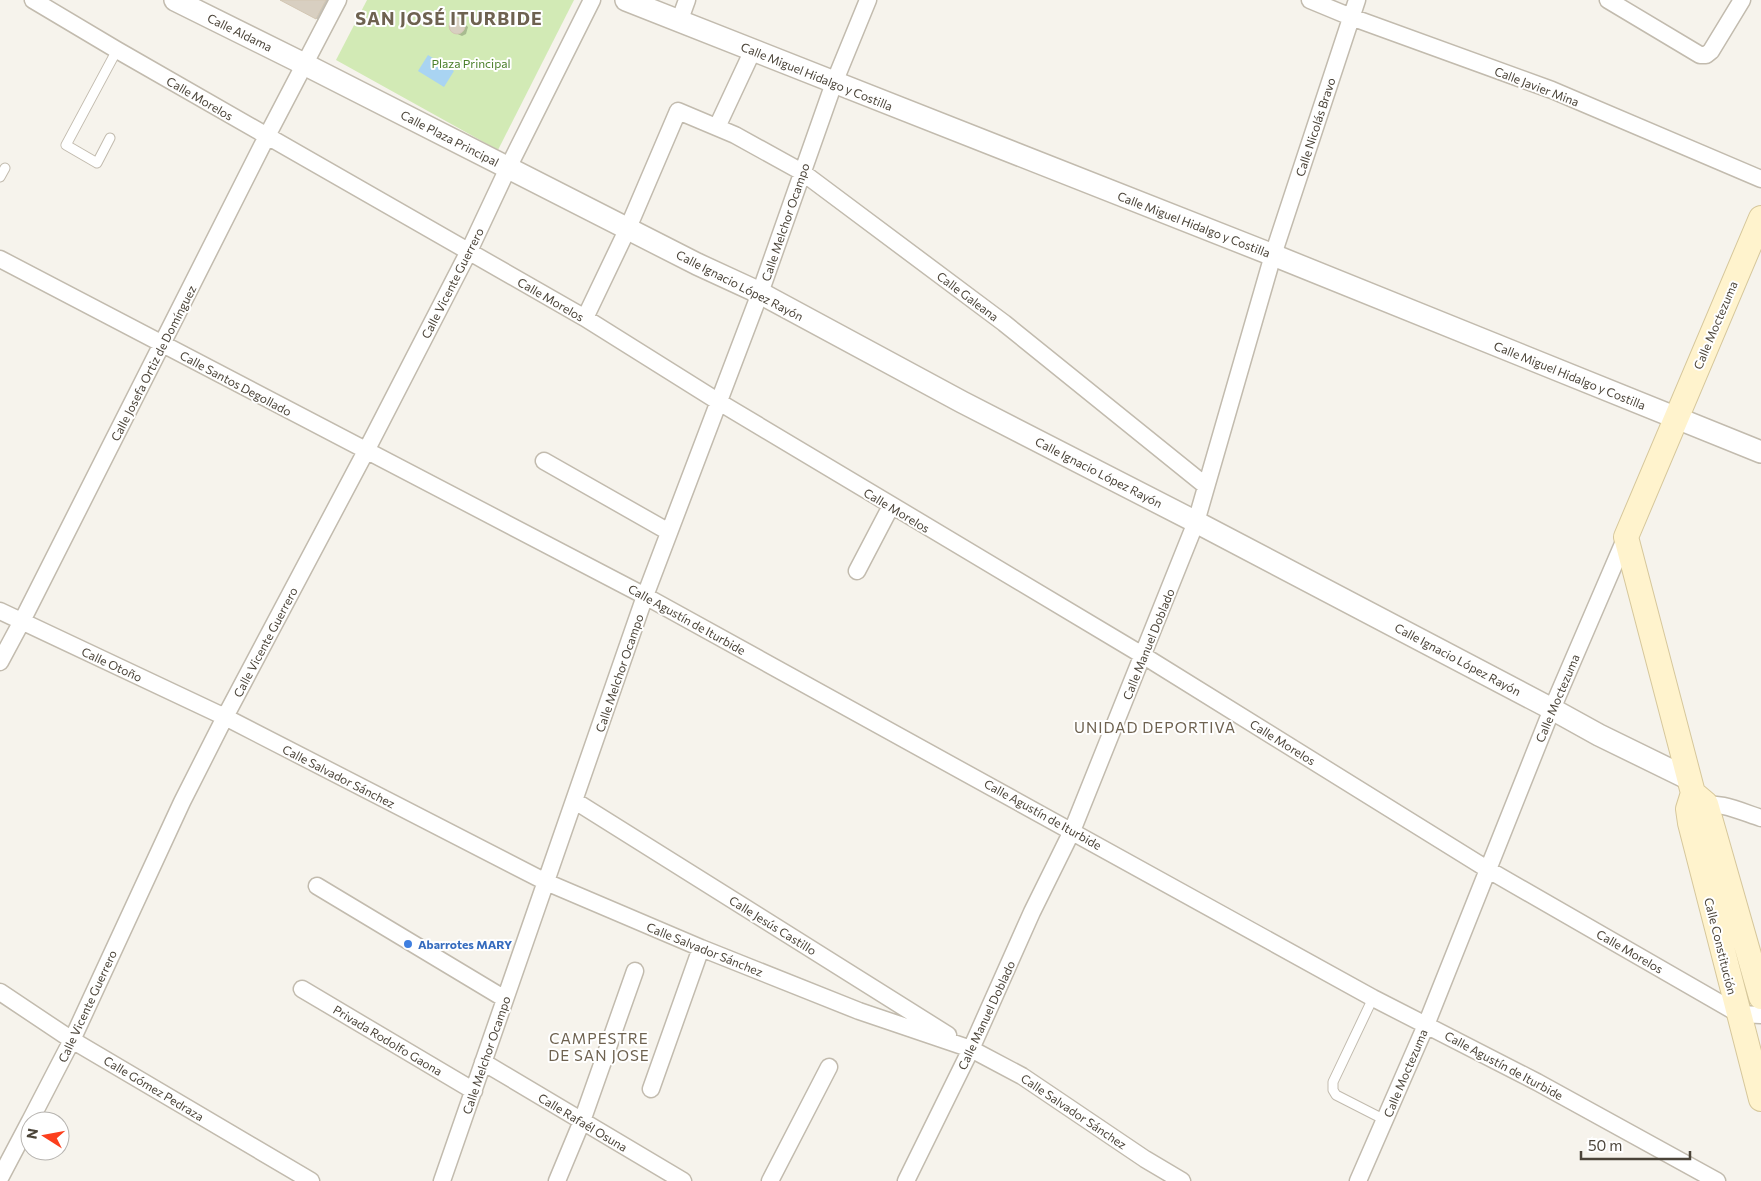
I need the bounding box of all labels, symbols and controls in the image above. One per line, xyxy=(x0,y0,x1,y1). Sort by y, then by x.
district label: SAN JOSÉ ITURBIDE xyxy=(355,7,543,29)
street label: Calle Aldama xyxy=(205,10,275,54)
street label: Calle Miguel Hidalgo y Costilla xyxy=(739,39,895,113)
park label: Plaza Principal xyxy=(431,56,511,70)
street label: Calle Javier Mina xyxy=(1492,63,1581,109)
street label: Calle Morelos xyxy=(164,73,236,123)
street label: Calle Nicolás Bravo xyxy=(1292,76,1338,178)
street label: Calle Plaza Principal xyxy=(399,107,501,169)
street label: Calle Melchor Ocampo xyxy=(758,161,812,283)
street label: Calle Miguel Hidalgo y Costilla xyxy=(1116,188,1272,260)
street label: Calle Vicente Guerrero xyxy=(418,225,486,341)
street label: Calle Ignacio López Rayón xyxy=(674,247,806,323)
street label: Calle Galeana xyxy=(935,268,1001,324)
street label: Calle Morelos xyxy=(515,274,587,324)
street label: Calle Moctezuma xyxy=(1690,279,1740,371)
street label: Calle Josefa Ortiz de Domínguez xyxy=(107,283,199,444)
street label: Calle Miguel Hidalgo y Costilla xyxy=(1492,338,1648,412)
street label: Calle Santos Degollado xyxy=(178,348,294,418)
street label: Calle Ignacio López Rayón xyxy=(1033,434,1165,510)
street label: Calle Morelos xyxy=(862,485,932,535)
street label: Calle Agustín de Iturbide xyxy=(626,581,748,657)
street label: Calle Vicente Guerrero xyxy=(230,585,300,699)
street label: Calle Manuel Doblado xyxy=(1119,586,1177,702)
street label: Calle Melchor Ocampo xyxy=(592,612,646,734)
street label: Calle Ignacio López Rayón xyxy=(1393,620,1523,698)
street label: Calle Otoño xyxy=(80,644,144,684)
street label: Calle Moctezuma xyxy=(1532,652,1582,744)
street label: Calle Morelos xyxy=(1248,716,1318,768)
district label: UNIDAD DEPORTIVA xyxy=(1074,718,1236,736)
street label: Calle Salvador Sánchez xyxy=(280,742,398,810)
street label: Calle Agustín de Iturbide xyxy=(982,776,1104,852)
street label: Calle Jesús Castillo xyxy=(726,893,819,958)
street label: Calle Constitución xyxy=(1702,896,1740,996)
street label: Calle Salvador Sánchez xyxy=(645,919,765,979)
street label: Calle Morelos xyxy=(1594,926,1666,976)
place label: Abarrotes MARY xyxy=(418,937,512,951)
marker: Abarrotes MARY xyxy=(402,938,414,950)
street label: Calle Vicente Guerrero xyxy=(55,948,119,1064)
street label: Calle Manuel Doblado xyxy=(955,958,1017,1072)
street label: Calle Melchor Ocampo xyxy=(459,994,513,1116)
street label: Privada Rodolfo Gaona xyxy=(331,1002,445,1078)
street label: Calle Moctezuma xyxy=(1380,1027,1430,1119)
street label: Calle Agustín de Iturbide xyxy=(1443,1028,1565,1102)
district label: CAMPESTRE DE SAN JOSE xyxy=(548,1029,650,1064)
street label: Calle Gómez Pedraza xyxy=(102,1053,206,1123)
street label: Calle Salvador Sánchez xyxy=(1019,1070,1129,1152)
street label: Calle Rafaél Osuna xyxy=(536,1090,630,1154)
north arrow xyxy=(20,1111,70,1161)
text: N xyxy=(22,1127,41,1140)
scale bar xyxy=(1581,1128,1690,1160)
text: 50 m xyxy=(1588,1136,1622,1154)

